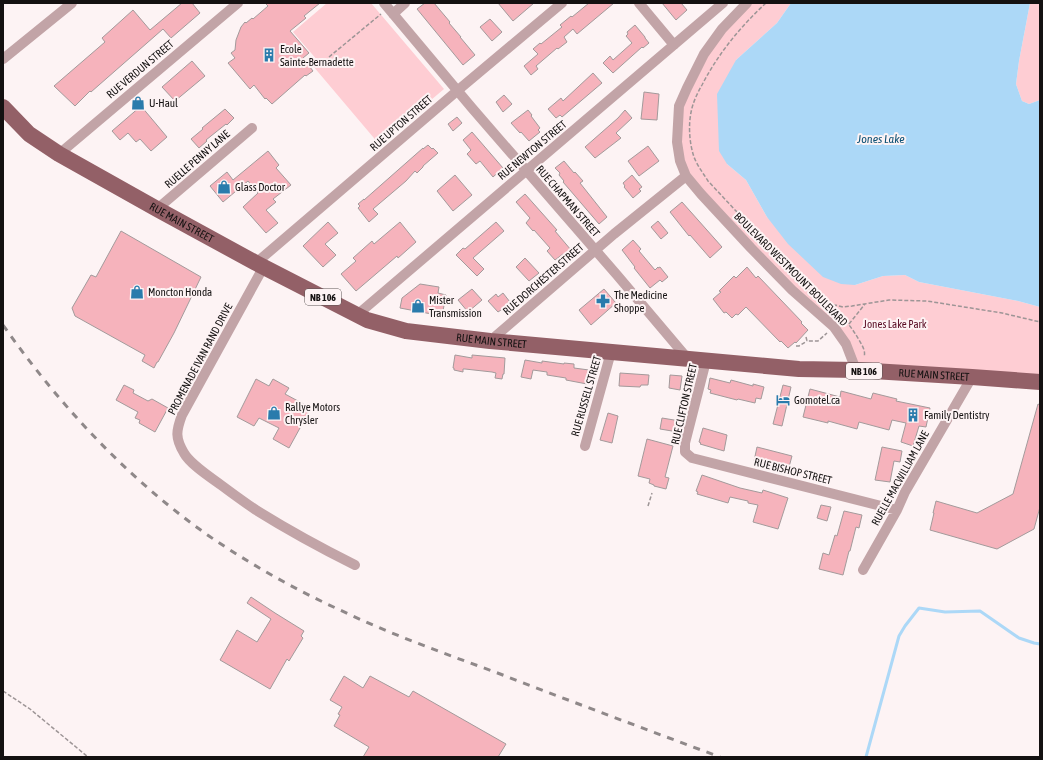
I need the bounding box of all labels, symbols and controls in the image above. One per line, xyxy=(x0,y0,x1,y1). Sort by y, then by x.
street label: RUE VERDUN STREET xyxy=(104,37,176,100)
place label: Ecole Sainte-Bernadette xyxy=(280,43,354,68)
building icon: Ecole Sainte-Bernadette xyxy=(261,47,277,63)
street label: RUE UPTON STREET xyxy=(368,93,435,153)
shop icon: U-Haul xyxy=(130,95,146,111)
place label: U-Haul xyxy=(149,97,178,109)
street label: RUE NEWTON STREET xyxy=(495,118,569,182)
street label: RUELLE PENNY LANE xyxy=(162,127,232,190)
water label: Jones Lake xyxy=(856,132,905,146)
street label: RUE CHAPMAN STREET xyxy=(534,163,602,239)
shop icon: Glass Doctor xyxy=(216,179,232,195)
place label: Glass Doctor xyxy=(235,181,286,193)
street label: RUE MAIN STREET xyxy=(148,200,216,245)
street label: BOULEVARD WESTMOUNT BOULEVARD xyxy=(732,210,850,328)
street label: RUE DORCHESTER STREET xyxy=(500,241,586,317)
shop icon: Moncton Honda xyxy=(129,284,145,300)
place label: Moncton Honda xyxy=(148,286,212,298)
road number: NB 106 xyxy=(305,289,341,305)
place label: The Medicine Shoppe xyxy=(614,289,667,314)
pharmacy icon: The Medicine Shoppe xyxy=(595,293,611,309)
place label: Mister Transmission xyxy=(429,294,482,319)
shop icon: Mister Transmission xyxy=(410,298,426,314)
street label: PROMENADE IVAN RAND DRIVE xyxy=(165,301,235,417)
park label: Jones Lake Park xyxy=(863,318,927,330)
street label: RUE MAIN STREET xyxy=(455,331,527,350)
street label: RUE RUSSELL STREET xyxy=(569,354,603,438)
street label: RUE CLIFTON STREET xyxy=(669,362,699,446)
road number: NB 106 xyxy=(846,363,882,379)
street label: RUE MAIN STREET xyxy=(898,367,970,383)
hotel icon: Gomotel.ca xyxy=(775,392,791,408)
place label: Gomotel.ca xyxy=(794,394,840,406)
place label: Rallye Motors Chrysler xyxy=(285,401,340,426)
shop icon: Rallye Motors Chrysler xyxy=(266,405,282,421)
building icon: Family Dentistry xyxy=(905,407,921,423)
place label: Family Dentistry xyxy=(924,409,990,421)
street label: RUELLE MACWILLIAM LANE xyxy=(869,428,931,527)
street label: RUE BISHOP STREET xyxy=(753,456,833,487)

